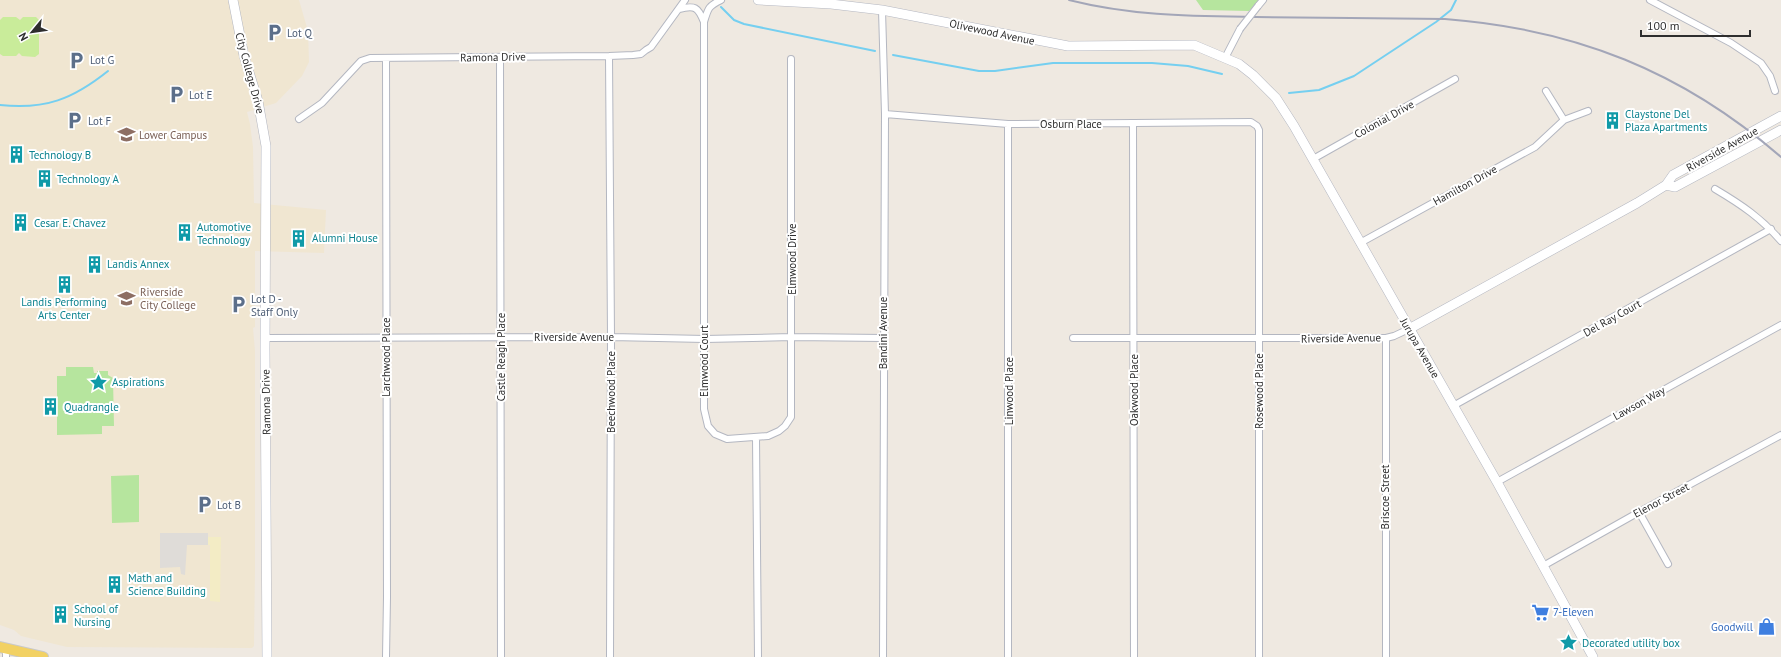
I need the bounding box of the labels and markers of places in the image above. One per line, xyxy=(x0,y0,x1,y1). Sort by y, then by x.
parking icon: Lot Q xyxy=(264,23,284,43)
place label: Lot Q xyxy=(287,26,313,40)
parking icon: Lot G xyxy=(67,50,87,70)
place label: Lot G xyxy=(90,53,115,67)
parking icon: Lot E xyxy=(166,85,186,105)
place label: Lot E xyxy=(189,88,213,102)
place label: Claystone Del Plaza Apartments xyxy=(1625,107,1708,134)
building icon: Claystone Del Plaza Apartments xyxy=(1602,110,1622,130)
parking icon: Lot F xyxy=(65,111,85,131)
place label: Lot F xyxy=(88,114,112,128)
school or university icon: Lower Campus xyxy=(116,125,136,145)
place label: Lower Campus xyxy=(139,128,207,142)
building icon: Technology B xyxy=(6,145,26,165)
place label: Technology B xyxy=(29,148,91,162)
building icon: Technology A xyxy=(34,169,54,189)
place label: Technology A xyxy=(57,172,119,186)
building icon: Cesar E. Chavez xyxy=(11,213,31,233)
place label: Cesar E. Chavez xyxy=(34,216,106,230)
place label: Automotive Technology xyxy=(197,220,252,247)
building icon: Automotive Technology xyxy=(174,223,194,243)
building icon: Alumni House xyxy=(289,228,309,248)
place label: Alumni House xyxy=(312,231,378,245)
building icon: Landis Annex xyxy=(84,254,104,274)
place label: Landis Annex xyxy=(107,257,170,271)
building icon: Landis Performing Arts Center xyxy=(54,274,74,294)
place label: Riverside City College xyxy=(140,285,196,312)
school or university icon: Riverside City College xyxy=(117,288,137,308)
place label: Lot D - Staff Only xyxy=(251,292,299,319)
place label: Landis Performing Arts Center xyxy=(21,295,107,322)
parking icon: Lot D - Staff Only xyxy=(228,295,248,315)
place icon: Aspirations xyxy=(89,372,109,392)
place label: Aspirations xyxy=(112,375,165,389)
building icon: Quadrangle xyxy=(41,397,61,417)
place label: Quadrangle xyxy=(64,400,119,414)
parking icon: Lot B xyxy=(194,495,214,515)
place label: Lot B xyxy=(217,498,241,512)
place label: Math and Science Building xyxy=(128,571,206,598)
building icon: Math and Science Building xyxy=(105,574,125,594)
place label: School of Nursing xyxy=(74,602,119,629)
supermarket icon: 7-Eleven xyxy=(1530,602,1550,622)
building icon: School of Nursing xyxy=(51,605,71,625)
place label: 7-Eleven xyxy=(1553,605,1594,619)
shop icon: Goodwill xyxy=(1756,617,1776,637)
place label: Goodwill xyxy=(1711,620,1754,634)
place icon: Decorated utility box xyxy=(1559,633,1579,653)
place label: Decorated utility box xyxy=(1582,636,1680,650)

